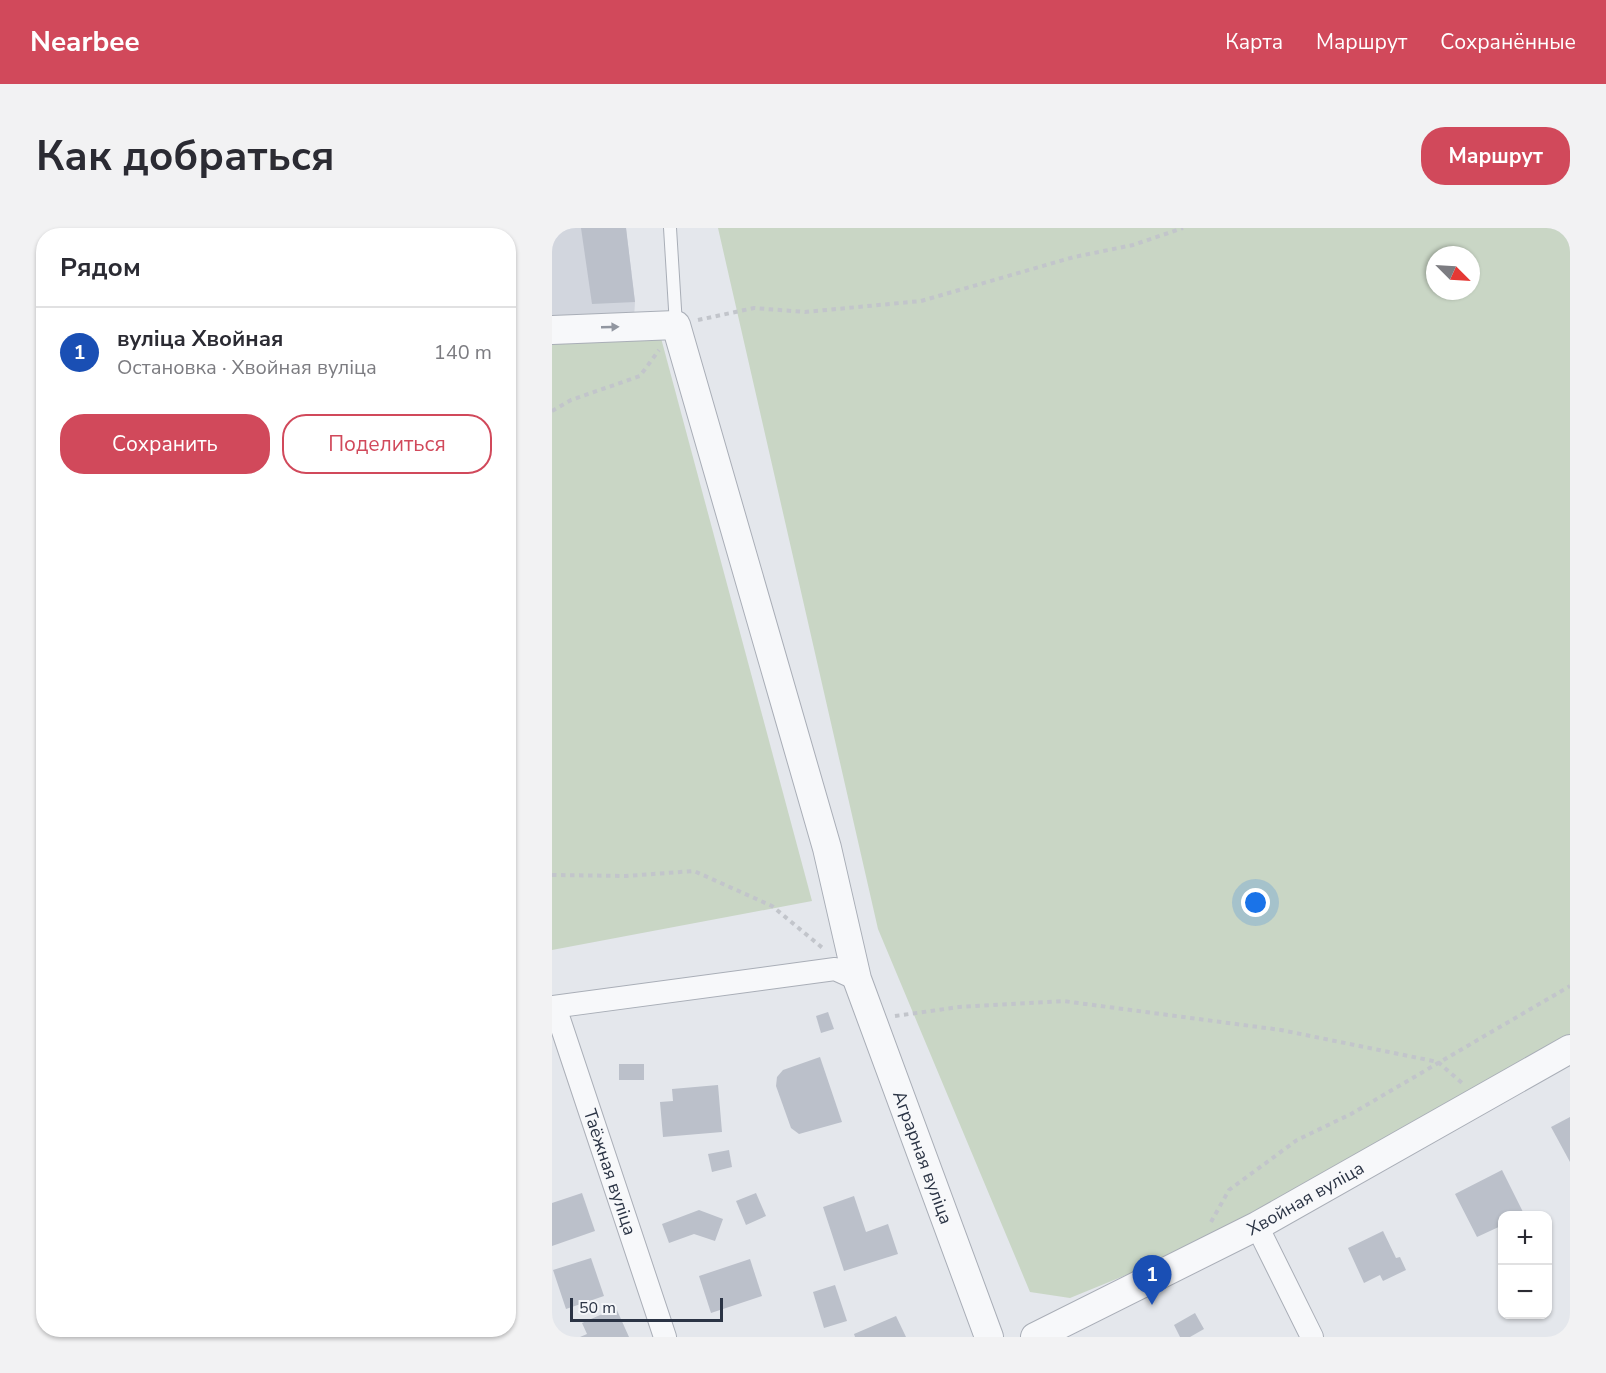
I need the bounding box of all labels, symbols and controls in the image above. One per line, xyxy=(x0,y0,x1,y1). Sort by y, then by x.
text: Nearbee xyxy=(30,23,140,61)
text: Карта xyxy=(1225,28,1283,56)
text: Маршрут xyxy=(1316,28,1407,56)
text: Сохранённые xyxy=(1440,28,1576,56)
button: Маршрут xyxy=(1421,127,1570,185)
text: Как добраться xyxy=(36,128,335,185)
north arrow xyxy=(1426,246,1480,300)
text: Рядом xyxy=(60,250,141,285)
one-way arrow xyxy=(601,323,620,332)
text: вуліца Хвойная xyxy=(117,324,283,354)
text: 1 xyxy=(74,339,86,366)
text: 140 m xyxy=(434,339,492,366)
text: Остановка · Хвойная вуліца xyxy=(117,354,377,381)
button: Сохранить xyxy=(60,414,270,474)
button: Поделиться xyxy=(282,414,492,474)
your location xyxy=(1241,888,1270,917)
street label: Аграрная вуліца xyxy=(887,1087,958,1228)
street label: Таёжная вуліца xyxy=(578,1106,642,1238)
street label: Хвойная вуліца xyxy=(1243,1156,1368,1241)
map controls xyxy=(1498,1211,1552,1319)
button: + xyxy=(1498,1211,1552,1265)
pin: 1 xyxy=(1132,1256,1172,1305)
button: − xyxy=(1498,1265,1552,1319)
scale bar xyxy=(570,1295,723,1322)
text: 50 m xyxy=(579,1297,616,1319)

